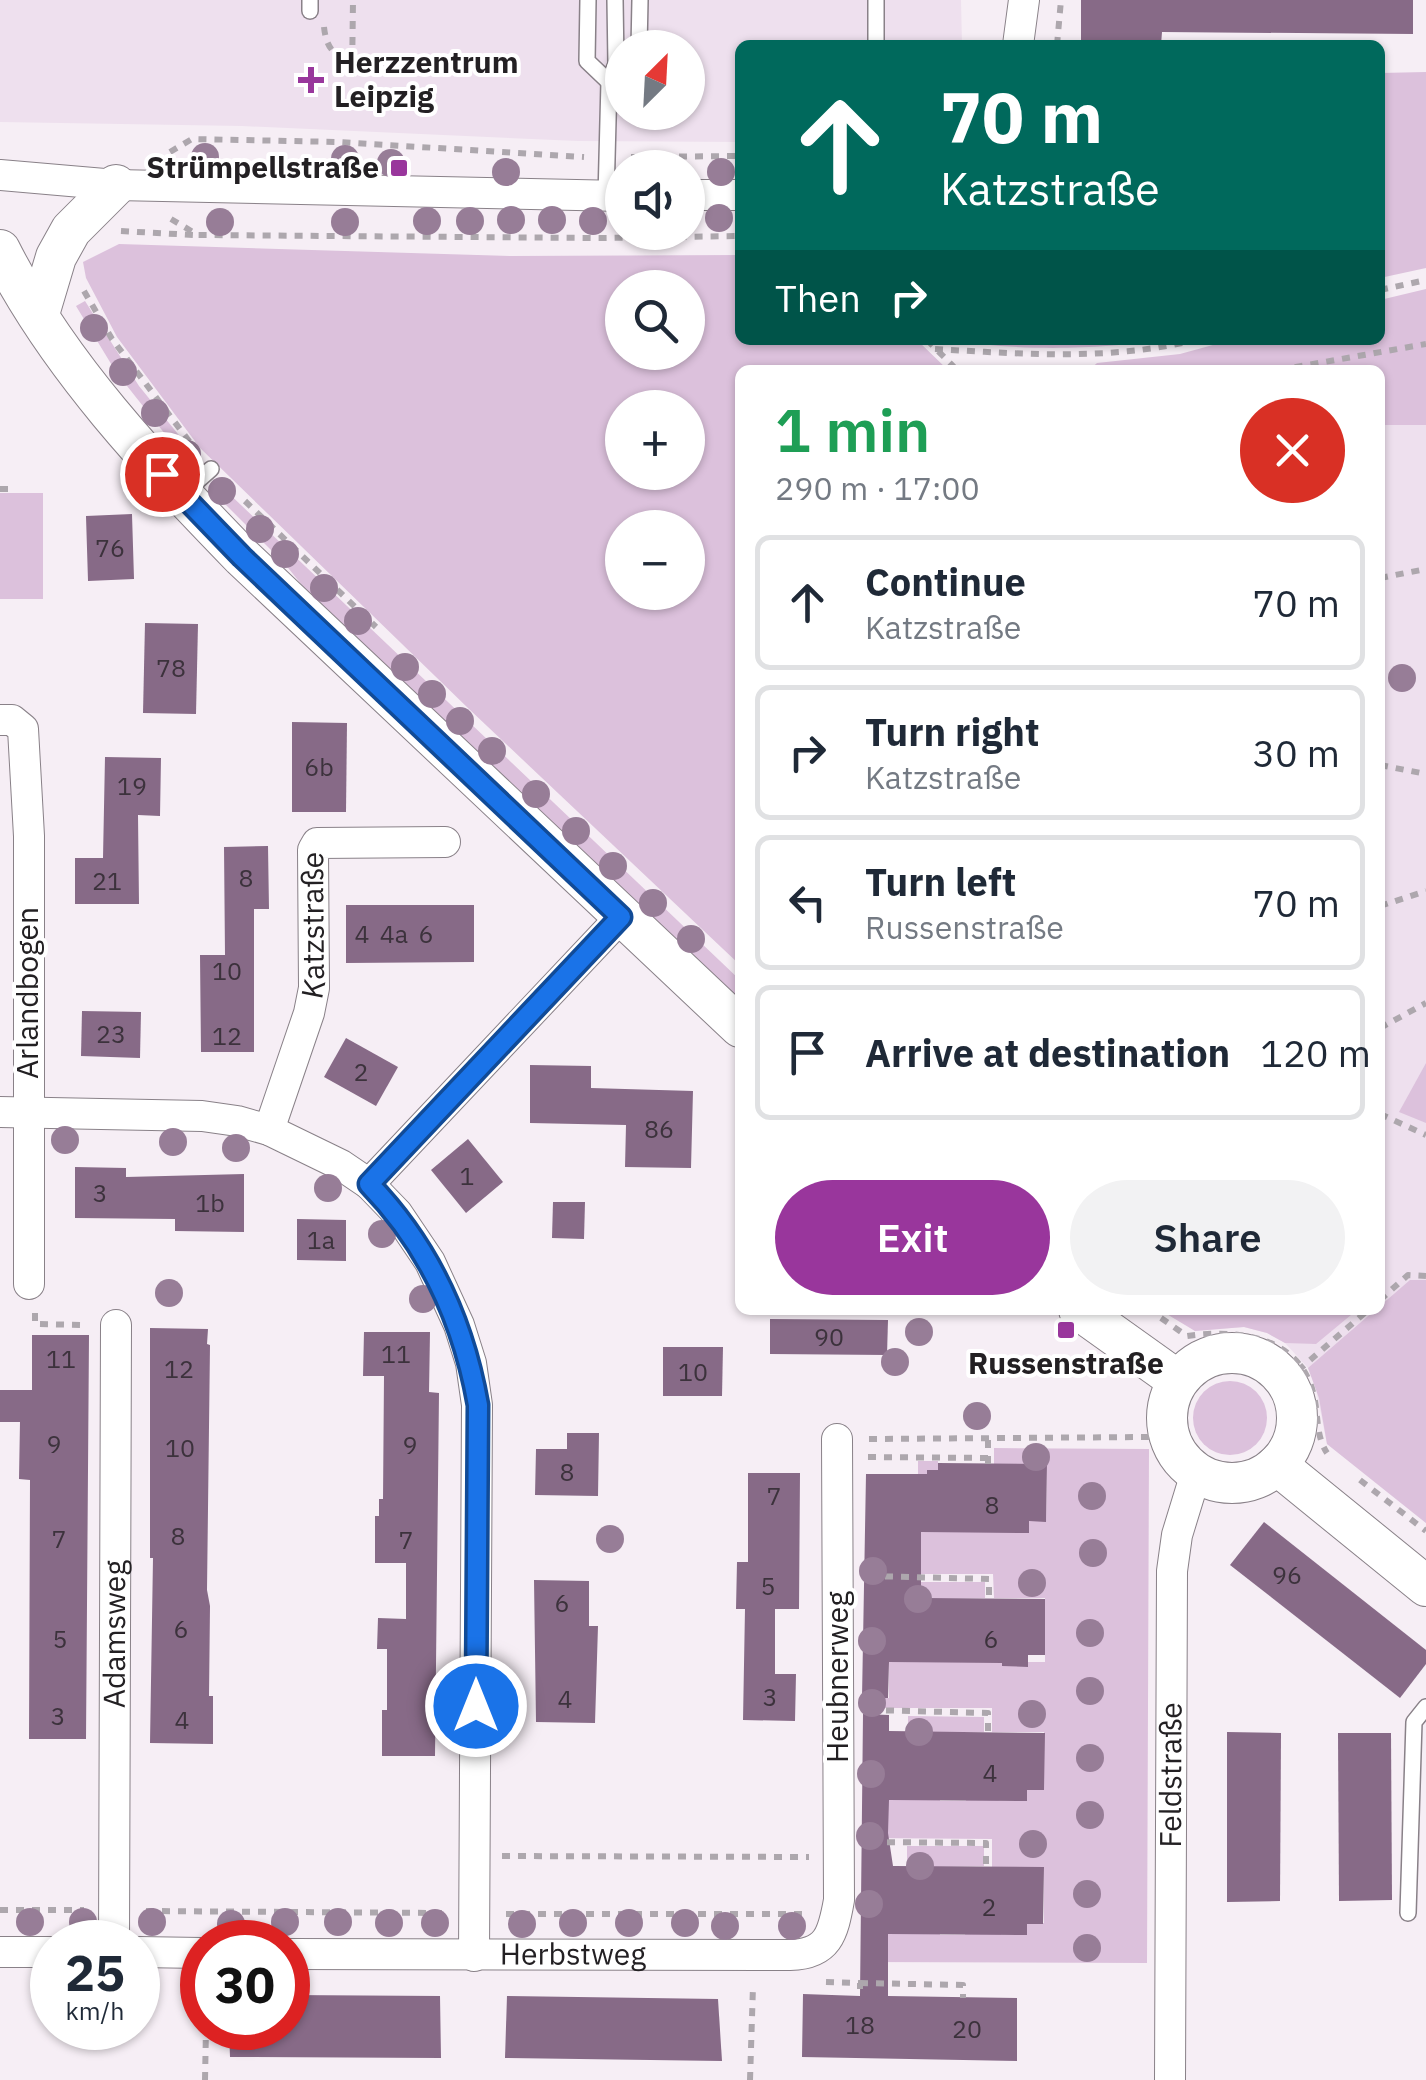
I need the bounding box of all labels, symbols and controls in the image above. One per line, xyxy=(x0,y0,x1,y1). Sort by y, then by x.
north arrow xyxy=(605,30,705,130)
map controls xyxy=(605,30,705,610)
place label: Herzzentrum Leipzig xyxy=(334,42,518,115)
marker: Herzzentrum Leipzig xyxy=(298,67,324,93)
text: 70 m xyxy=(940,71,1103,162)
icon: ahead xyxy=(775,80,905,210)
place label: Strümpellstraße xyxy=(146,147,379,186)
button: sound xyxy=(605,150,705,250)
marker: Strümpellstraße xyxy=(388,157,410,179)
text: Katzstraße xyxy=(940,159,1160,217)
button: search xyxy=(605,270,705,370)
icon: right xyxy=(881,270,936,325)
text: Then xyxy=(775,273,861,322)
button: + xyxy=(605,390,705,490)
text: 1 min xyxy=(775,390,930,469)
button: close xyxy=(1240,398,1345,503)
pin xyxy=(120,432,205,517)
icon: arrive xyxy=(135,447,190,502)
text: 290 m · 17:00 xyxy=(775,467,980,509)
button: − xyxy=(605,510,705,610)
house number: 76 xyxy=(95,531,125,564)
text: Continue xyxy=(865,557,1026,606)
icon: ahead xyxy=(780,575,835,630)
text: 70 m xyxy=(1252,578,1340,627)
text: Katzstraße xyxy=(865,606,1021,648)
house number: 78 xyxy=(156,651,186,684)
text: Turn right xyxy=(865,707,1040,756)
icon: right xyxy=(780,725,835,780)
text: 30 m xyxy=(1252,728,1340,777)
house number: 6b xyxy=(304,750,334,783)
text: Katzstraße xyxy=(865,756,1021,798)
house number: 19 xyxy=(117,769,147,802)
street label: Katzstraße xyxy=(291,852,333,1002)
text: Turn left xyxy=(865,857,1016,906)
house number: 8 xyxy=(238,861,254,894)
house number: 21 xyxy=(92,864,122,897)
icon: left xyxy=(780,875,835,930)
text: 70 m xyxy=(1252,878,1340,927)
text: Russenstraße xyxy=(865,906,1064,948)
street label: Arlandbogen xyxy=(7,907,46,1079)
house number: 4 xyxy=(354,917,370,950)
house number: 4a xyxy=(380,917,408,950)
house number: 6 xyxy=(418,917,434,950)
house number: 10 xyxy=(212,954,242,987)
house number: 23 xyxy=(96,1017,126,1050)
house number: 12 xyxy=(212,1019,242,1052)
icon: arrive xyxy=(780,1025,835,1080)
text: Arrive at destination xyxy=(865,1028,1230,1077)
text: 120 m xyxy=(1260,1028,1371,1077)
house number: 2 xyxy=(353,1055,369,1088)
house number: 86 xyxy=(644,1112,674,1145)
house number: 1 xyxy=(459,1159,475,1192)
house number: 3 xyxy=(92,1176,108,1209)
button: Exit xyxy=(775,1180,1050,1295)
button: Share xyxy=(1070,1180,1345,1295)
house number: 1b xyxy=(195,1186,225,1219)
house number: 1a xyxy=(307,1223,335,1256)
marker: Russenstraße xyxy=(1055,1319,1077,1341)
house number: 90 xyxy=(814,1320,844,1353)
house number: 11 xyxy=(381,1337,411,1370)
house number: 11 xyxy=(46,1342,76,1375)
place label: Russenstraße xyxy=(968,1343,1164,1382)
house number: 12 xyxy=(164,1352,194,1385)
house number: 10 xyxy=(678,1355,708,1388)
house number: 9 xyxy=(46,1427,62,1460)
house number: 9 xyxy=(402,1428,418,1461)
house number: 10 xyxy=(165,1431,195,1464)
house number: 8 xyxy=(559,1455,575,1488)
house number: 7 xyxy=(766,1479,782,1512)
house number: 8 xyxy=(984,1488,1000,1521)
house number: 8 xyxy=(170,1519,186,1552)
house number: 7 xyxy=(51,1522,67,1555)
house number: 7 xyxy=(398,1523,414,1556)
house number: 96 xyxy=(1272,1558,1302,1591)
street label: Adamsweg xyxy=(94,1560,133,1708)
house number: 5 xyxy=(760,1569,776,1602)
house number: 6 xyxy=(554,1586,570,1619)
street label: Heubnerweg xyxy=(817,1591,856,1763)
house number: 6 xyxy=(173,1612,189,1645)
house number: 5 xyxy=(52,1622,68,1655)
house number: 6 xyxy=(983,1622,999,1655)
position arrow xyxy=(424,1654,528,1758)
house number: 3 xyxy=(762,1680,778,1713)
house number: 4 xyxy=(557,1682,573,1715)
house number: 3 xyxy=(50,1699,66,1732)
street label: Feldstraße xyxy=(1150,1702,1189,1848)
house number: 4 xyxy=(174,1703,190,1736)
house number: 4 xyxy=(982,1756,998,1789)
house number: 2 xyxy=(981,1890,997,1923)
speed limit sign: 30 xyxy=(180,1920,310,2050)
street label: Herbstweg xyxy=(500,1933,646,1973)
text: 25 xyxy=(65,1940,125,2005)
text: km/h xyxy=(66,1994,124,2027)
house number: 18 xyxy=(845,2008,875,2041)
house number: 20 xyxy=(952,2012,982,2045)

